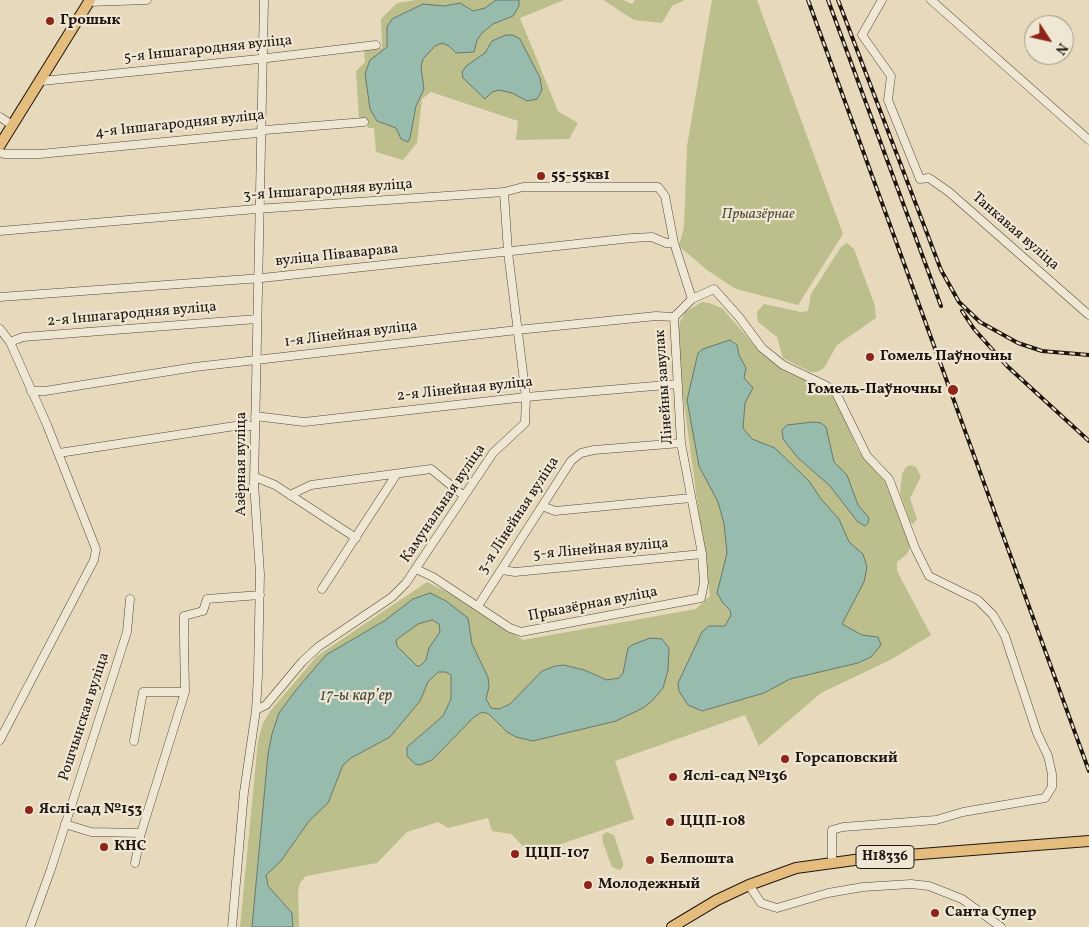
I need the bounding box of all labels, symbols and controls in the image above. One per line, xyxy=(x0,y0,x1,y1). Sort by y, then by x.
place label: Грошык xyxy=(60,12,121,30)
marker: Грошык xyxy=(44,15,56,27)
north arrow xyxy=(1024,15,1074,65)
street label: 5-я Іншагародняя вуліца xyxy=(123,32,293,68)
text: N xyxy=(1050,39,1072,58)
street label: 4-я Іншагародняя вуліца xyxy=(94,107,266,143)
place label: 55-55кв1 xyxy=(551,167,610,185)
marker: 55-55кв1 xyxy=(535,170,547,182)
street label: 3-я Іншагародняя вуліца xyxy=(243,176,413,206)
street label: Танкавая вуліца xyxy=(968,189,1062,275)
park label: Прыазёрнае xyxy=(721,206,795,224)
street label: вуліца Піваварава xyxy=(275,241,399,271)
street label: 2-я Іншагародняя вуліца xyxy=(46,299,218,331)
street label: 1-я Лінейная вуліца xyxy=(283,318,419,352)
street label: Лінейны завулак xyxy=(652,329,678,445)
place label: Гомель Паўночны xyxy=(880,348,1012,366)
marker: Гомель Паўночны xyxy=(864,351,876,363)
street label: 2-я Лінейная вуліца xyxy=(396,374,534,406)
place label: Гомель-Паўночны xyxy=(807,381,942,399)
marker: Гомель-Паўночны xyxy=(946,383,960,397)
street label: Азёрная вуліца xyxy=(233,412,251,516)
street label: Камунальная вуліца xyxy=(398,441,490,567)
street label: 3-я Лінейная вуліца xyxy=(474,454,564,578)
street label: 5-я Лінейная вуліца xyxy=(533,535,669,565)
street label: Прыазёрная вуліца xyxy=(527,584,659,626)
street label: Рошчынская вуліца xyxy=(56,651,114,783)
water label: 17-ы кар’ер xyxy=(320,687,392,707)
place label: Горсаповский xyxy=(795,750,898,768)
marker: Горсаповский xyxy=(779,753,791,765)
place label: Яслі-сад №136 xyxy=(683,768,787,786)
marker: Яслі-сад №136 xyxy=(667,771,679,783)
place label: Яслі-сад №153 xyxy=(39,801,142,819)
marker: Яслі-сад №153 xyxy=(23,804,35,816)
place label: ЦЦП-108 xyxy=(680,813,746,831)
marker: ЦЦП-108 xyxy=(664,816,676,828)
place label: КНС xyxy=(114,838,146,856)
marker: КНС xyxy=(98,841,110,853)
place label: ЦЦП-107 xyxy=(525,845,590,863)
road number: Н18336 xyxy=(856,846,914,869)
marker: ЦЦП-107 xyxy=(509,848,521,860)
place label: Белпошта xyxy=(660,851,734,869)
marker: Белпошта xyxy=(644,854,656,866)
place label: Молодежный xyxy=(598,876,700,894)
marker: Молодежный xyxy=(582,879,594,891)
place label: Санта Супер xyxy=(945,904,1036,922)
marker: Санта Супер xyxy=(929,907,941,919)

